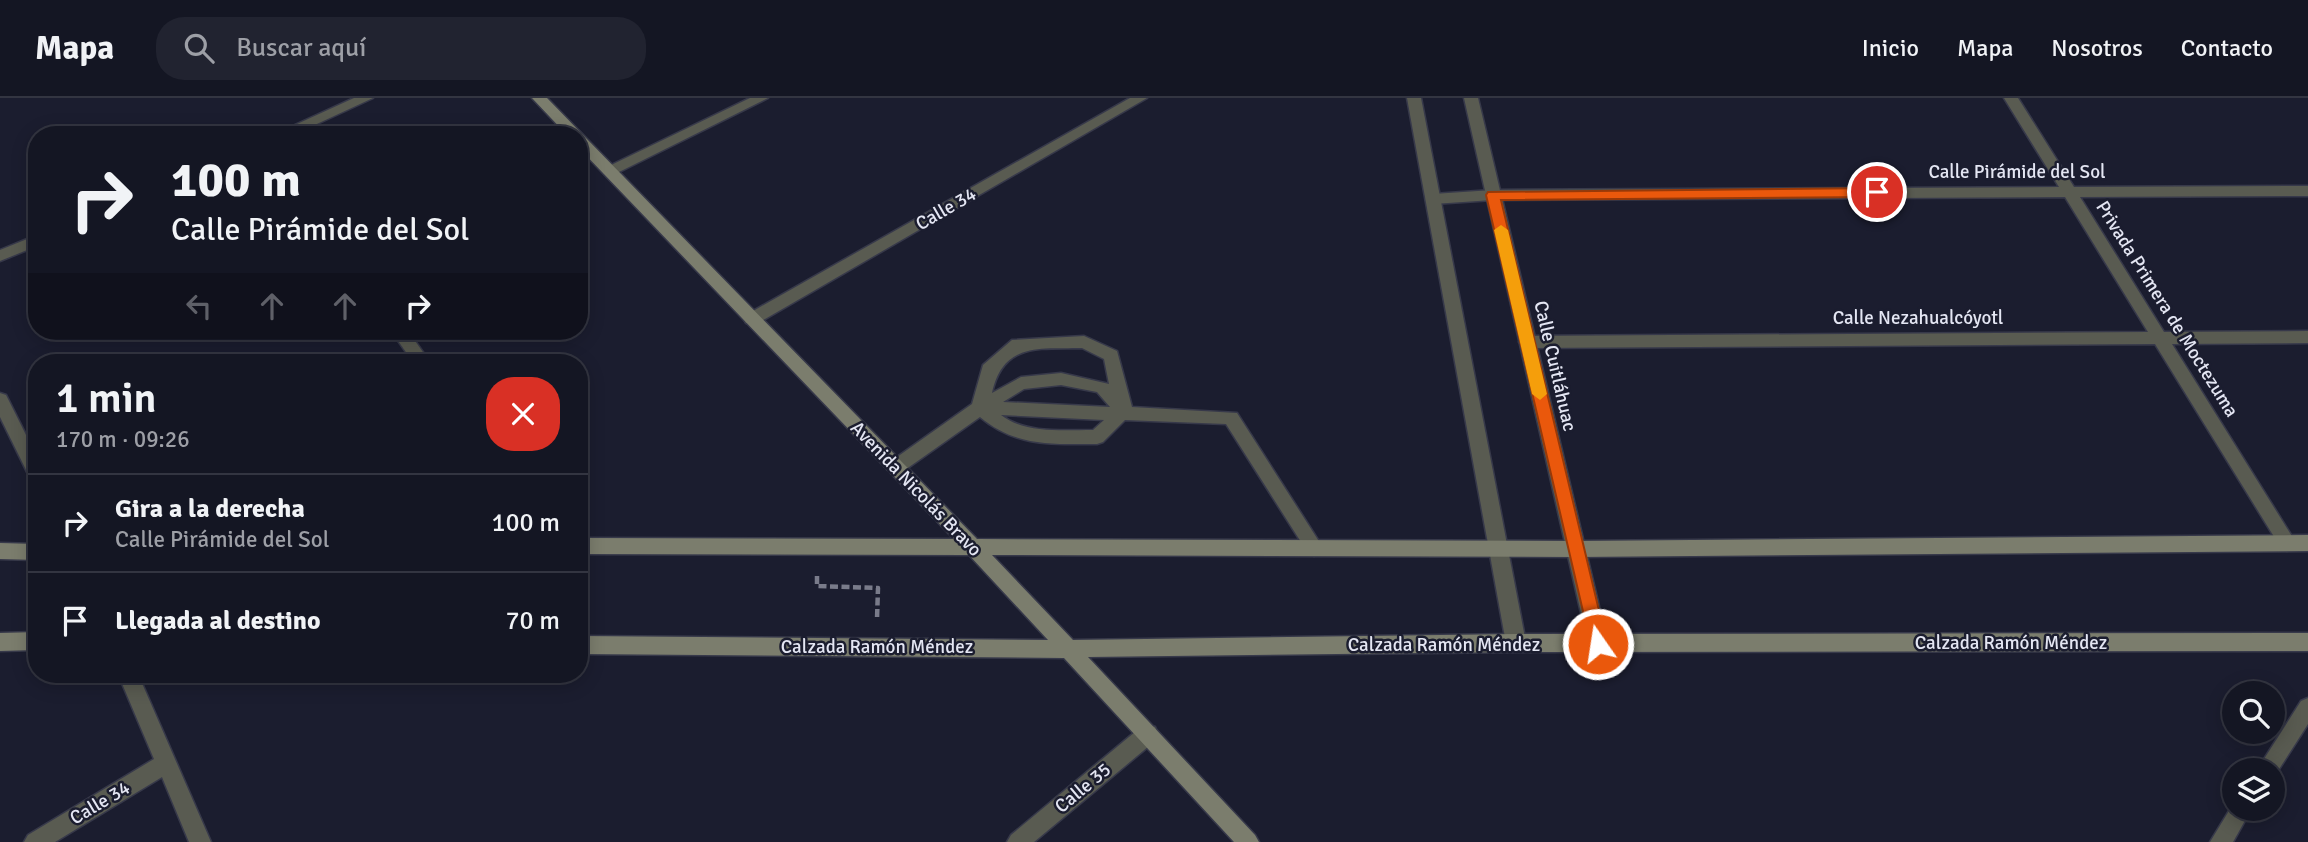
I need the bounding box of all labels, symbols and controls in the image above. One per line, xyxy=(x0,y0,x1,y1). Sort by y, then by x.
search box xyxy=(156,17,646,80)
text: Mapa xyxy=(35,28,114,69)
icon: search xyxy=(180,29,218,67)
text: Buscar aquí xyxy=(236,32,366,64)
text: Inicio xyxy=(1862,33,1919,63)
text: Mapa xyxy=(1957,33,2013,63)
text: Nosotros xyxy=(2051,33,2143,63)
text: Contacto xyxy=(2181,33,2273,63)
text: 100 m xyxy=(171,150,301,210)
icon: right xyxy=(56,154,147,245)
street label: Calle Pirámide del Sol xyxy=(1928,160,2106,184)
pin xyxy=(1847,162,1907,222)
icon: arrive xyxy=(1858,173,1896,211)
street label: Calle 34 xyxy=(911,182,981,236)
street label: Privada Primera de Moctezuma xyxy=(2090,196,2244,422)
text: Calle Pirámide del Sol xyxy=(171,210,470,249)
icon: left xyxy=(180,287,218,325)
icon: ahead xyxy=(253,287,291,325)
icon: ahead xyxy=(326,287,364,325)
icon: right xyxy=(399,287,437,325)
street label: Calle Cuitláhuac xyxy=(1528,298,1582,434)
street label: Calle Nezahualcóyotl xyxy=(1833,306,2003,330)
text: 1 min xyxy=(56,373,157,424)
button: close xyxy=(486,377,560,451)
street label: Avenida Nicolás Bravo xyxy=(845,416,987,562)
text: 170 m · 09:26 xyxy=(56,425,190,454)
text: Gira a la derecha xyxy=(115,493,305,525)
icon: right xyxy=(56,504,94,542)
text: 100 m xyxy=(491,507,560,539)
text: Calle Pirámide del Sol xyxy=(115,525,330,554)
icon: arrive xyxy=(56,602,94,640)
text: Llegada al destino xyxy=(115,605,321,637)
text: 70 m xyxy=(505,605,560,637)
position arrow xyxy=(1561,607,1635,681)
street label: Calzada Ramón Méndez xyxy=(1915,631,2107,655)
street label: Calzada Ramón Méndez xyxy=(1348,633,1540,657)
street label: Calzada Ramón Méndez xyxy=(781,635,973,659)
map controls xyxy=(2222,681,2285,821)
button: search xyxy=(2222,681,2285,744)
street label: Calle 35 xyxy=(1050,758,1116,818)
button: layers xyxy=(2222,758,2285,821)
street label: Calle 34 xyxy=(66,776,134,830)

